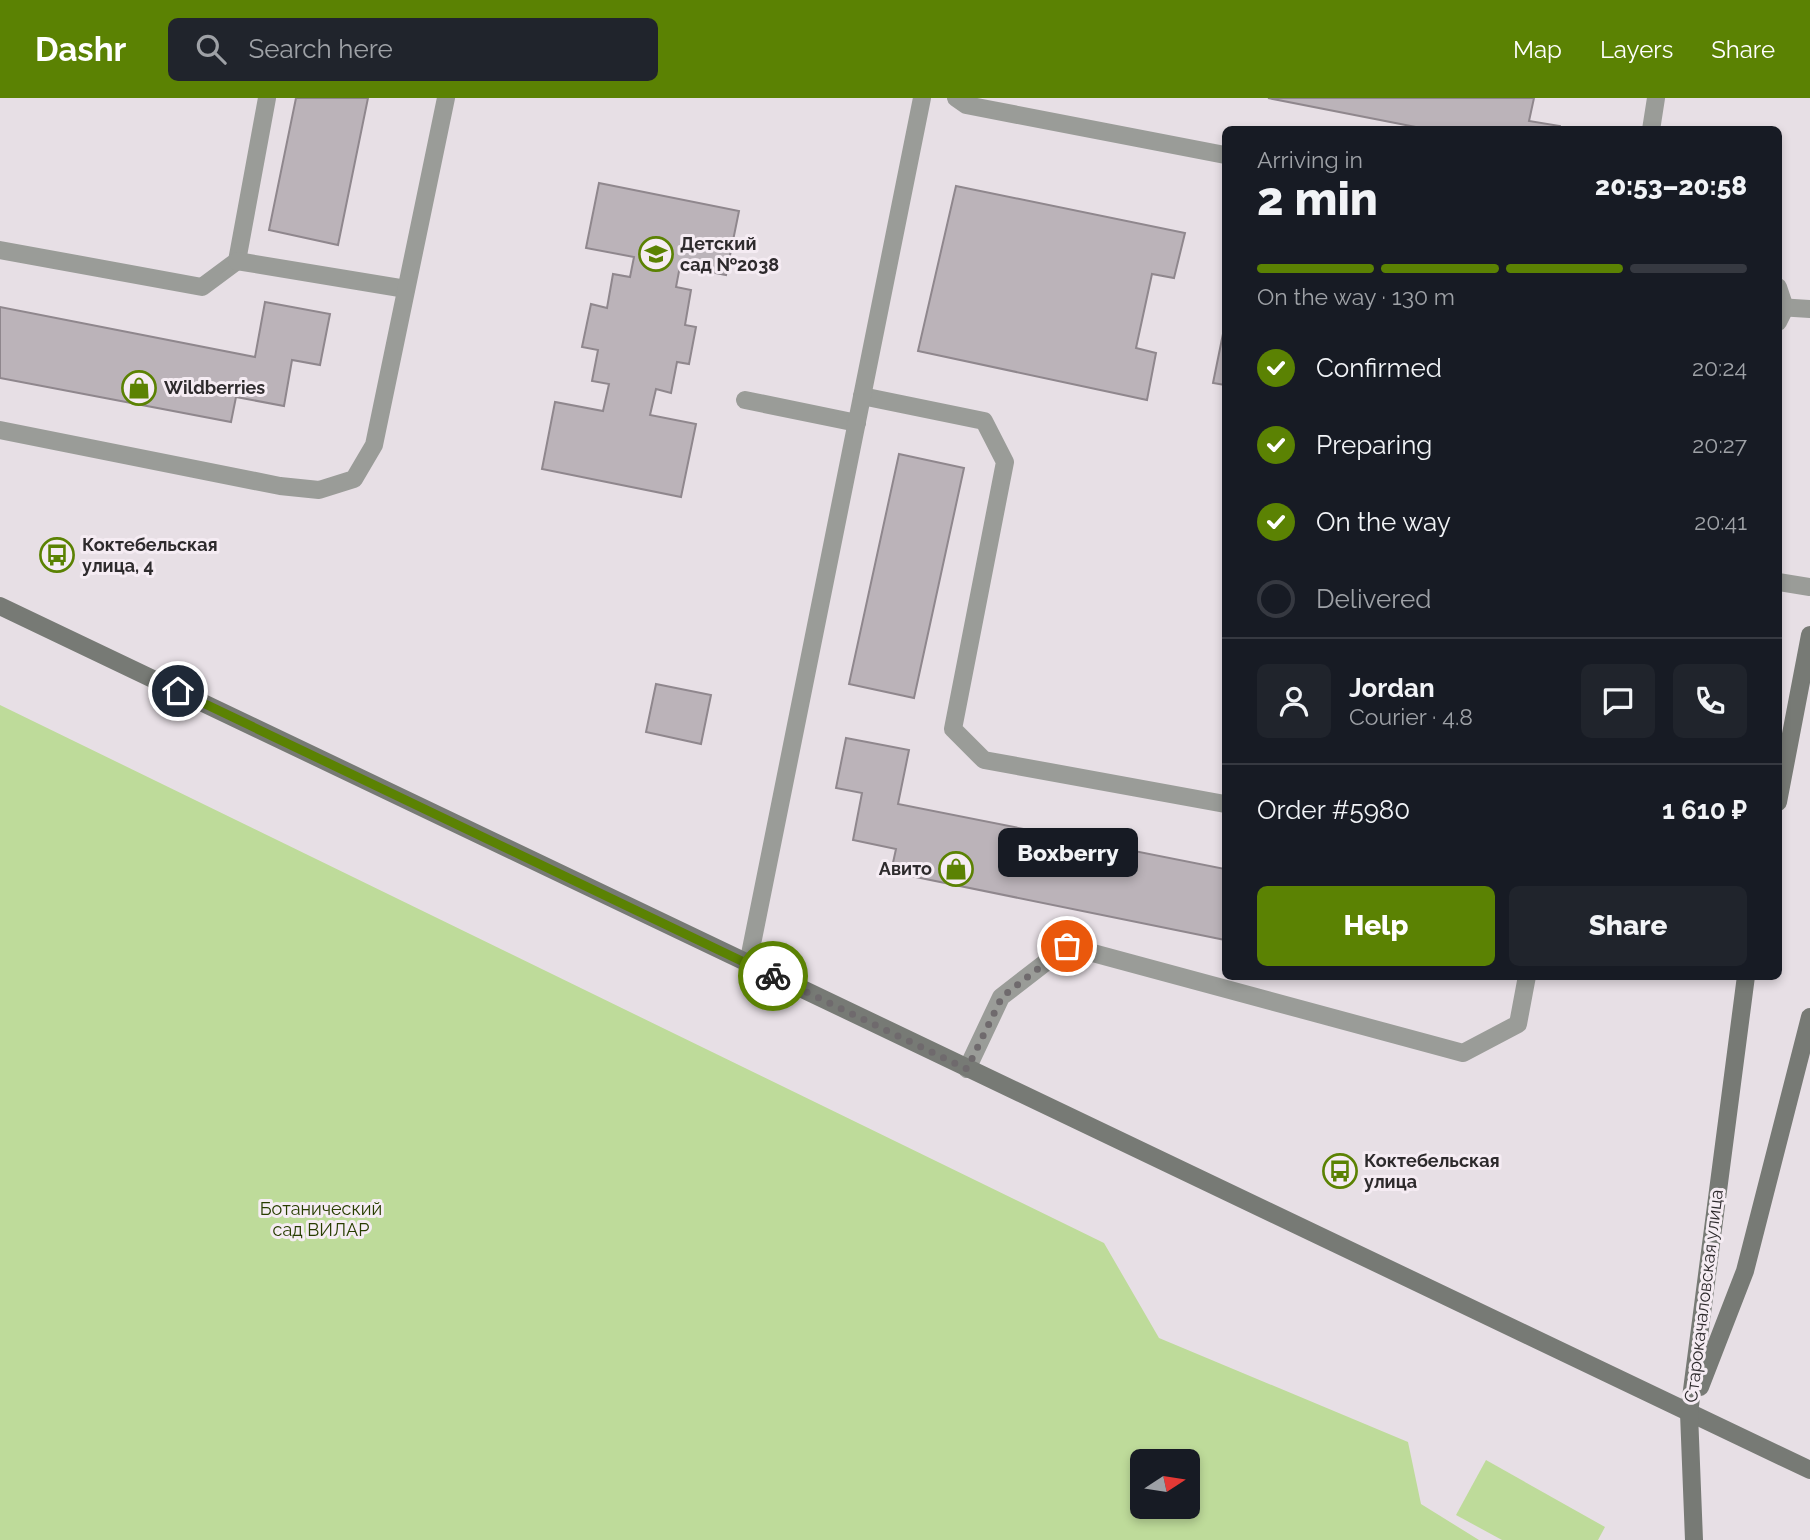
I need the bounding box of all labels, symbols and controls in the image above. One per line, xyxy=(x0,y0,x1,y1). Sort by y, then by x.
search box xyxy=(168,18,658,81)
text: Dashr xyxy=(35,30,126,69)
icon: search xyxy=(192,30,230,68)
text: Search here xyxy=(248,34,393,64)
text: Map xyxy=(1513,35,1562,64)
text: Layers xyxy=(1600,35,1673,64)
text: Share xyxy=(1711,35,1775,64)
text: Arriving in xyxy=(1257,146,1363,173)
text: 20:53–20:58 xyxy=(1595,171,1747,201)
text: 2 min xyxy=(1257,172,1378,226)
place label: Детский сад №2038 xyxy=(680,233,779,275)
school or university icon: Детский сад №2038 xyxy=(637,235,675,273)
text: On the way · 130 m xyxy=(1257,283,1455,310)
icon: check xyxy=(1257,349,1295,387)
text: Confirmed xyxy=(1316,353,1442,383)
text: 20:24 xyxy=(1692,354,1747,381)
shop icon: Wildberries xyxy=(120,369,158,407)
place label: Wildberries xyxy=(164,377,265,398)
icon: check xyxy=(1257,426,1295,464)
text: Preparing xyxy=(1316,430,1432,460)
text: 20:27 xyxy=(1692,431,1747,458)
icon: check xyxy=(1257,503,1295,541)
text: On the way xyxy=(1316,507,1451,537)
text: 20:41 xyxy=(1694,508,1747,535)
place label: Коктебельская улица, 4 xyxy=(82,534,218,576)
bus stop icon: Коктебельская улица, 4 xyxy=(38,536,76,574)
text: Delivered xyxy=(1316,584,1431,614)
pin xyxy=(148,661,208,721)
button: person xyxy=(1257,664,1331,738)
button: chat xyxy=(1581,664,1655,738)
button: phone xyxy=(1673,664,1747,738)
icon: home xyxy=(159,672,197,710)
text: Jordan xyxy=(1349,673,1435,703)
text: Courier · 4.8 xyxy=(1349,703,1473,730)
text: Order #5980 xyxy=(1257,795,1410,825)
text: 1 610 ₽ xyxy=(1662,795,1747,825)
callout: Boxberry xyxy=(997,827,1137,876)
text: Boxberry xyxy=(1017,839,1119,866)
shop icon: Авито xyxy=(937,850,975,888)
place label: Авито xyxy=(879,858,932,879)
button: Help xyxy=(1257,886,1495,966)
button: Share xyxy=(1509,886,1747,966)
pin xyxy=(1037,916,1097,976)
icon: bag xyxy=(1048,927,1086,965)
courier xyxy=(738,941,808,1011)
icon: bike xyxy=(754,957,792,995)
place label: Коктебельская улица xyxy=(1364,1150,1500,1192)
bus stop icon: Коктебельская улица xyxy=(1321,1152,1359,1190)
street label: Старокачаловская улица xyxy=(1680,1188,1727,1404)
park label: Ботанический сад ВИЛАР xyxy=(260,1198,382,1240)
north arrow xyxy=(1130,1449,1200,1519)
map controls xyxy=(1130,1449,1200,1519)

